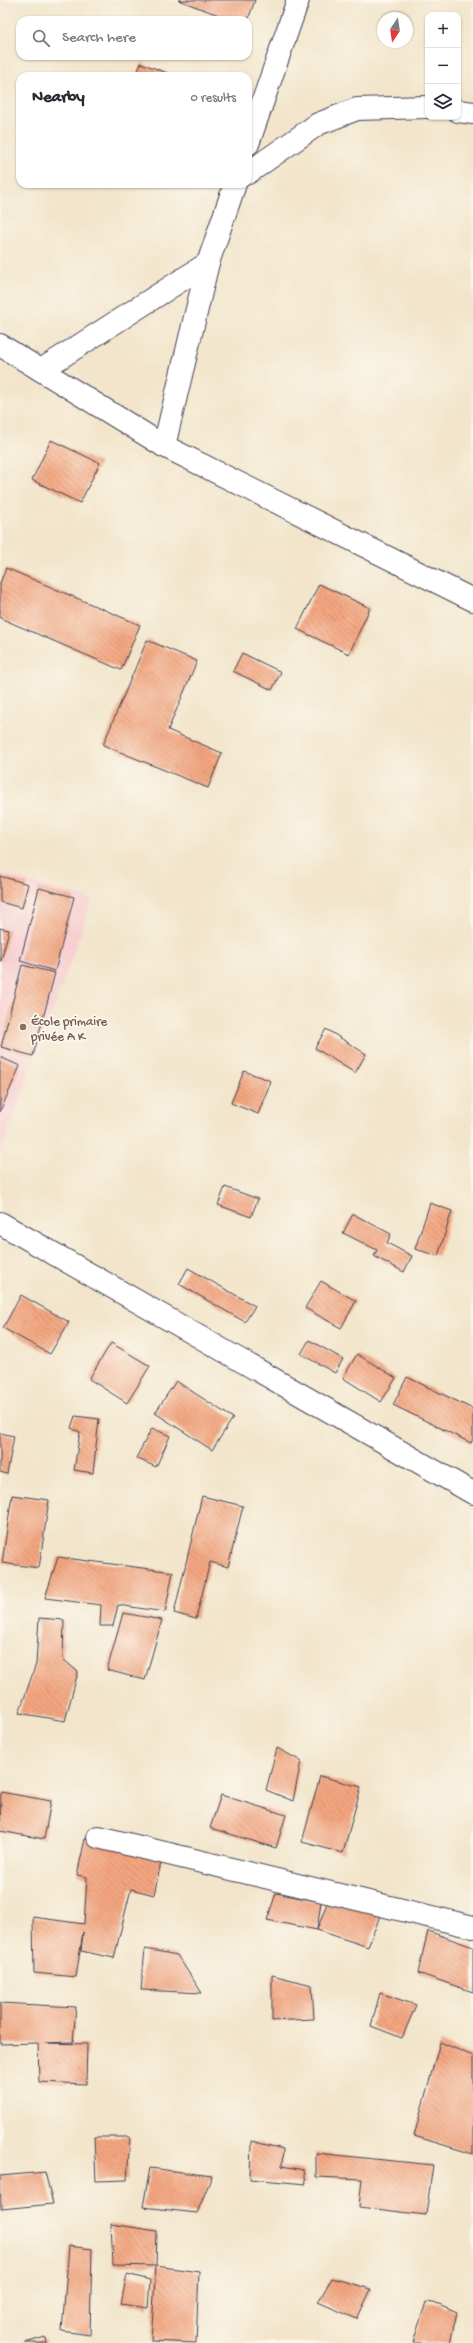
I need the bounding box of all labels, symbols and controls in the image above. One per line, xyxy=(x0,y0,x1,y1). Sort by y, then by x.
north arrow xyxy=(377,12,413,48)
map controls xyxy=(425,12,461,120)
button: + xyxy=(425,12,461,48)
search box xyxy=(16,16,252,60)
icon: search xyxy=(30,27,52,49)
text: Search here xyxy=(62,29,136,47)
button: − xyxy=(425,48,461,84)
button: layers xyxy=(425,84,461,120)
text: Nearby xyxy=(32,88,85,108)
text: 0 results xyxy=(190,91,236,106)
place label: École primaire privée A K xyxy=(30,1014,108,1045)
marker: École primaire privée A K xyxy=(18,1022,28,1032)

